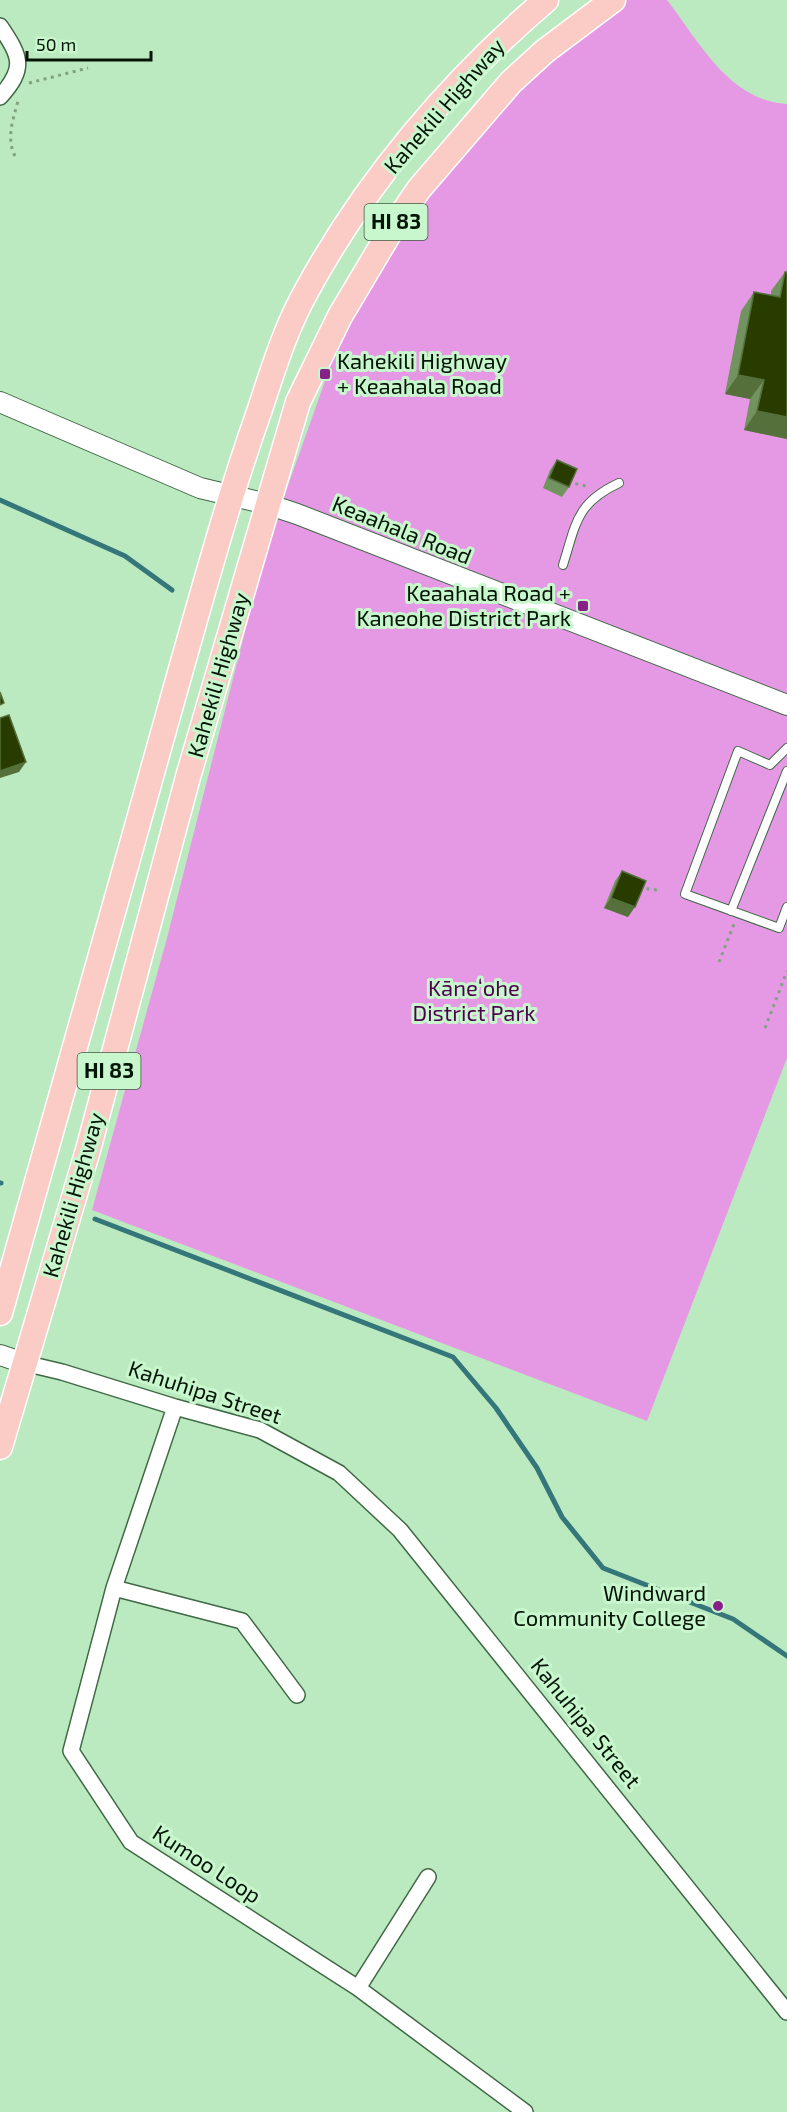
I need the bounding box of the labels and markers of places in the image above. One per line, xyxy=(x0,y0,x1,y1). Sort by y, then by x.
place label: Kahekili Highway + Keaahala Road xyxy=(337,347,508,398)
marker: Kahekili Highway + Keaahala Road xyxy=(318,367,332,381)
place label: Keaahala Road + Kaneohe District Park xyxy=(356,579,571,630)
marker: Keaahala Road + Kaneohe District Park xyxy=(576,599,590,613)
place label: Windward Community College xyxy=(513,1579,706,1630)
marker: Windward Community College xyxy=(711,1599,725,1613)

